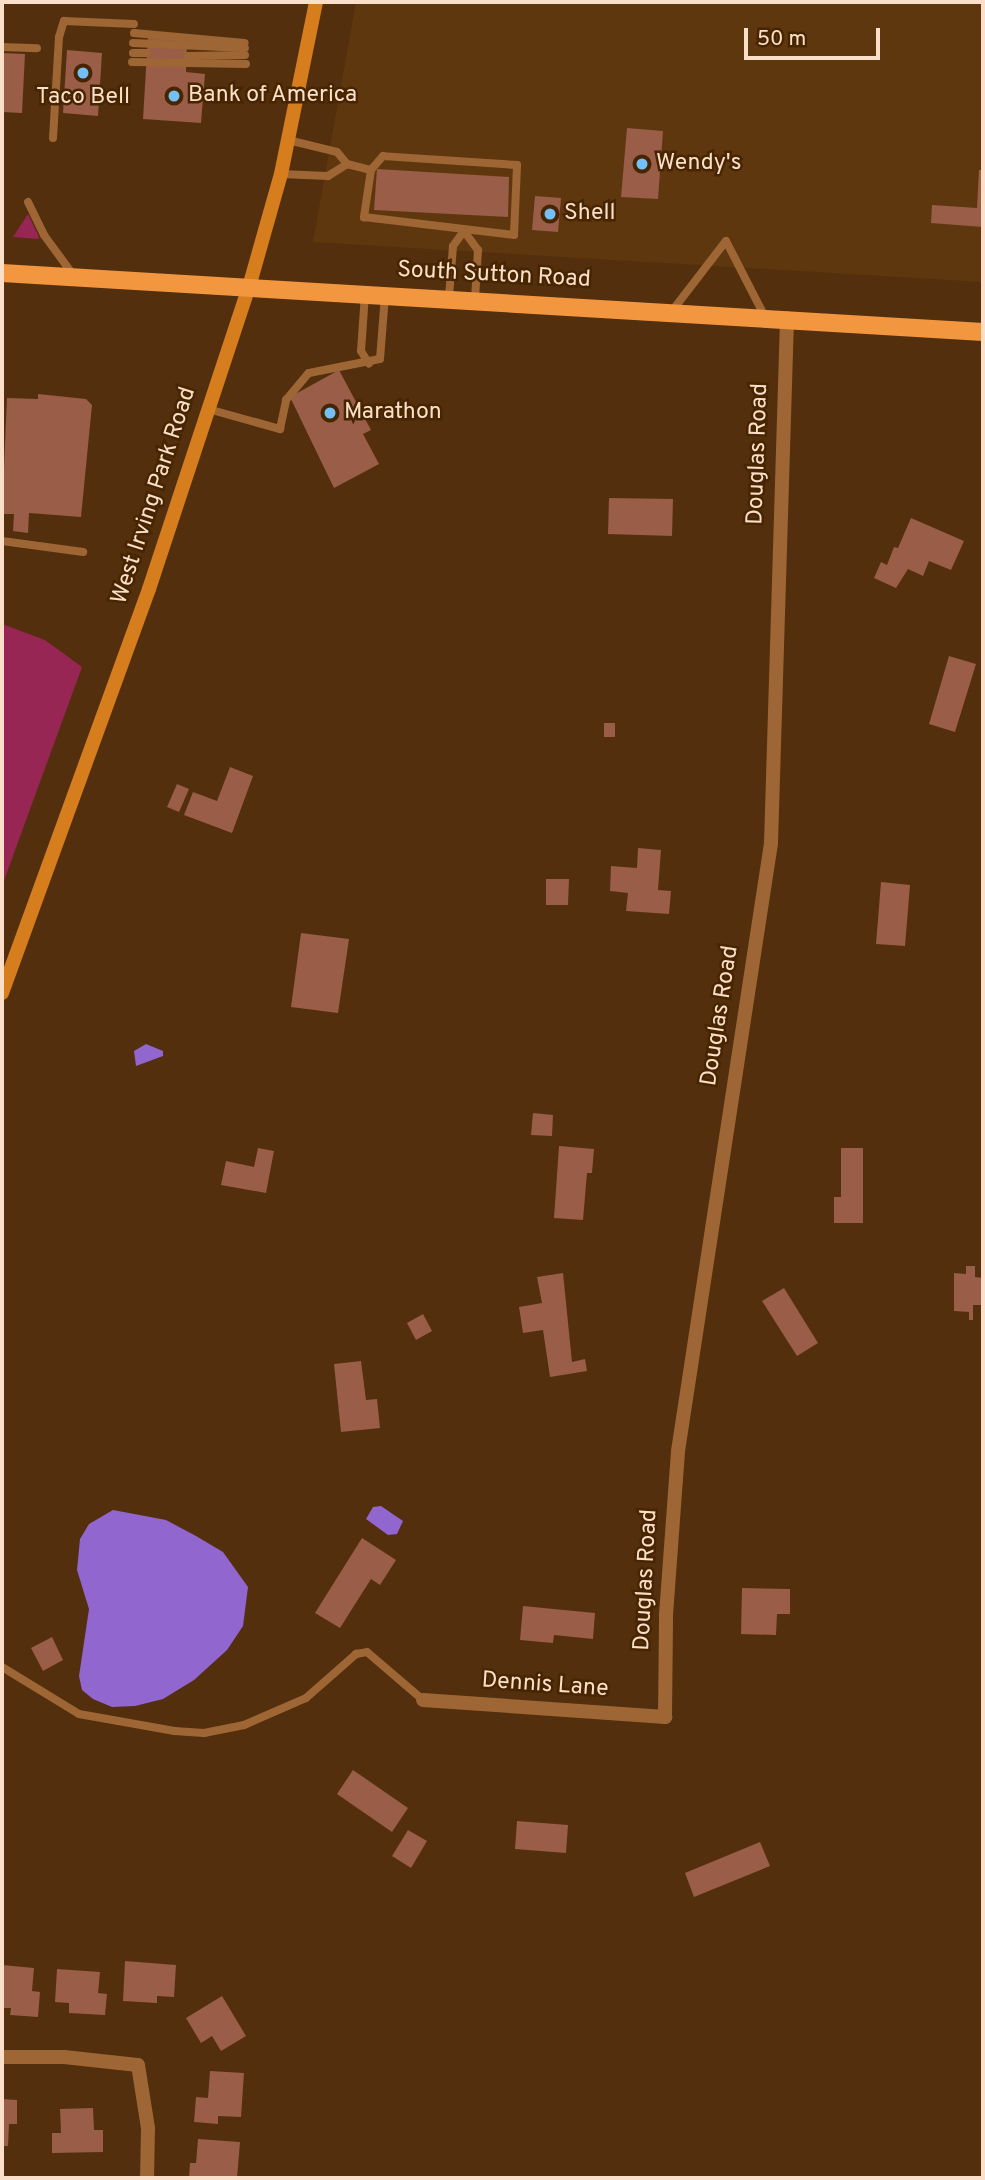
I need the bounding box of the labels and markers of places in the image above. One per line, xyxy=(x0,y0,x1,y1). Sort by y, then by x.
marker: Taco Bell xyxy=(75,65,91,81)
place label: Bank of America xyxy=(188,82,358,110)
place label: Taco Bell xyxy=(36,84,130,112)
marker: Bank of America xyxy=(166,88,182,104)
place label: Wendy's xyxy=(656,150,742,178)
marker: Wendy's xyxy=(634,156,650,172)
place label: Shell xyxy=(564,200,615,228)
marker: Shell xyxy=(542,206,558,222)
place label: Marathon xyxy=(344,399,442,427)
marker: Marathon xyxy=(322,405,338,421)

